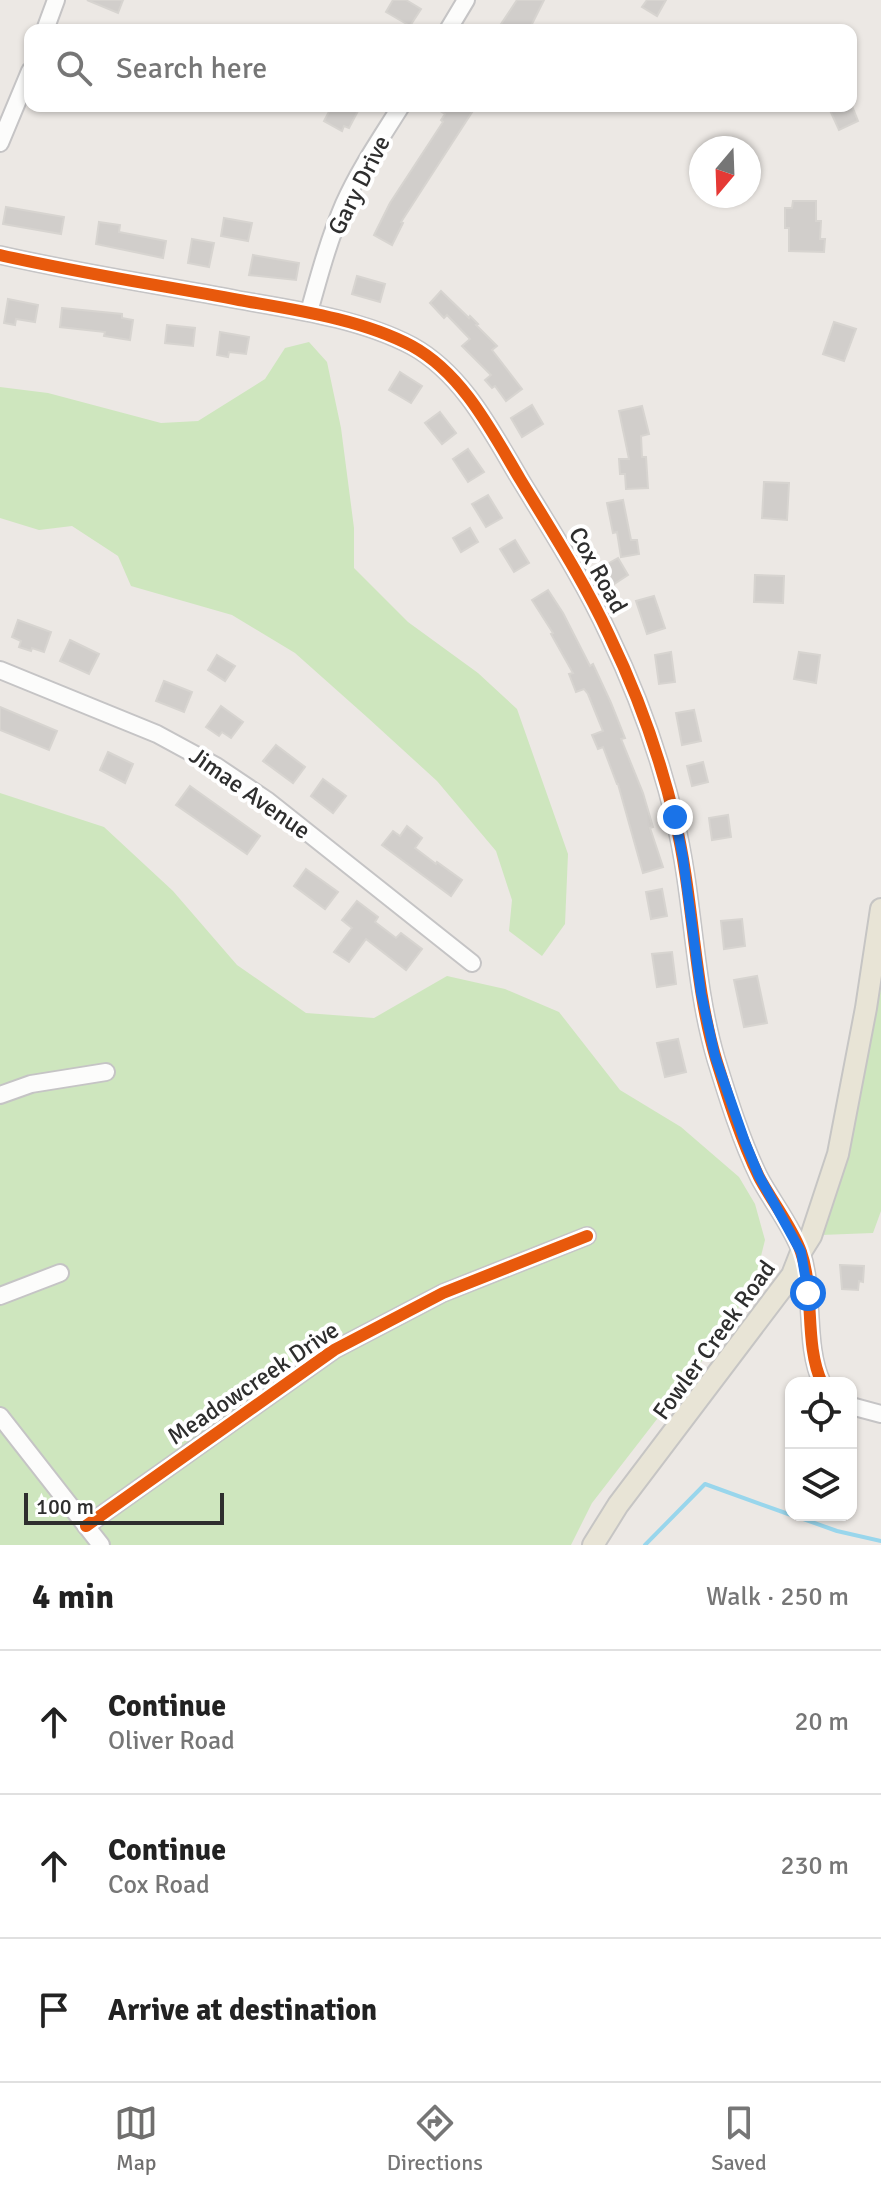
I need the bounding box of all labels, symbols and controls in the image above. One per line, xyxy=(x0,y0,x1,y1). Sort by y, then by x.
search box xyxy=(24,24,857,112)
icon: search xyxy=(52,46,96,90)
text: Search here xyxy=(116,50,267,87)
street label: Gary Drive xyxy=(321,130,397,240)
north arrow xyxy=(689,136,761,208)
street label: Cox Road xyxy=(562,522,634,618)
street label: Jimae Avenue xyxy=(184,740,316,846)
route end xyxy=(657,799,693,835)
street label: Fowler Creek Road xyxy=(646,1254,782,1426)
route start xyxy=(790,1275,826,1311)
street label: Meadowcreek Drive xyxy=(162,1315,344,1451)
map controls xyxy=(785,1377,857,1521)
button: locate xyxy=(785,1377,857,1449)
button: layers xyxy=(785,1449,857,1521)
scale bar xyxy=(24,1489,224,1525)
text: 100 m xyxy=(36,1493,94,1520)
text: 4 min xyxy=(32,1576,114,1618)
text: Walk · 250 m xyxy=(706,1581,849,1613)
text: Continue xyxy=(108,1688,226,1725)
icon: ahead xyxy=(32,1700,76,1744)
text: 20 m xyxy=(794,1706,849,1738)
text: Oliver Road xyxy=(108,1725,235,1757)
text: Continue xyxy=(108,1832,226,1869)
icon: ahead xyxy=(32,1844,76,1888)
text: 230 m xyxy=(780,1850,849,1882)
text: Cox Road xyxy=(108,1869,210,1901)
icon: arrive xyxy=(32,1988,76,2032)
text: Arrive at destination xyxy=(108,1992,377,2029)
tab: Map xyxy=(114,2101,158,2176)
tab: Directions xyxy=(387,2101,483,2176)
tab: Saved xyxy=(711,2101,767,2176)

